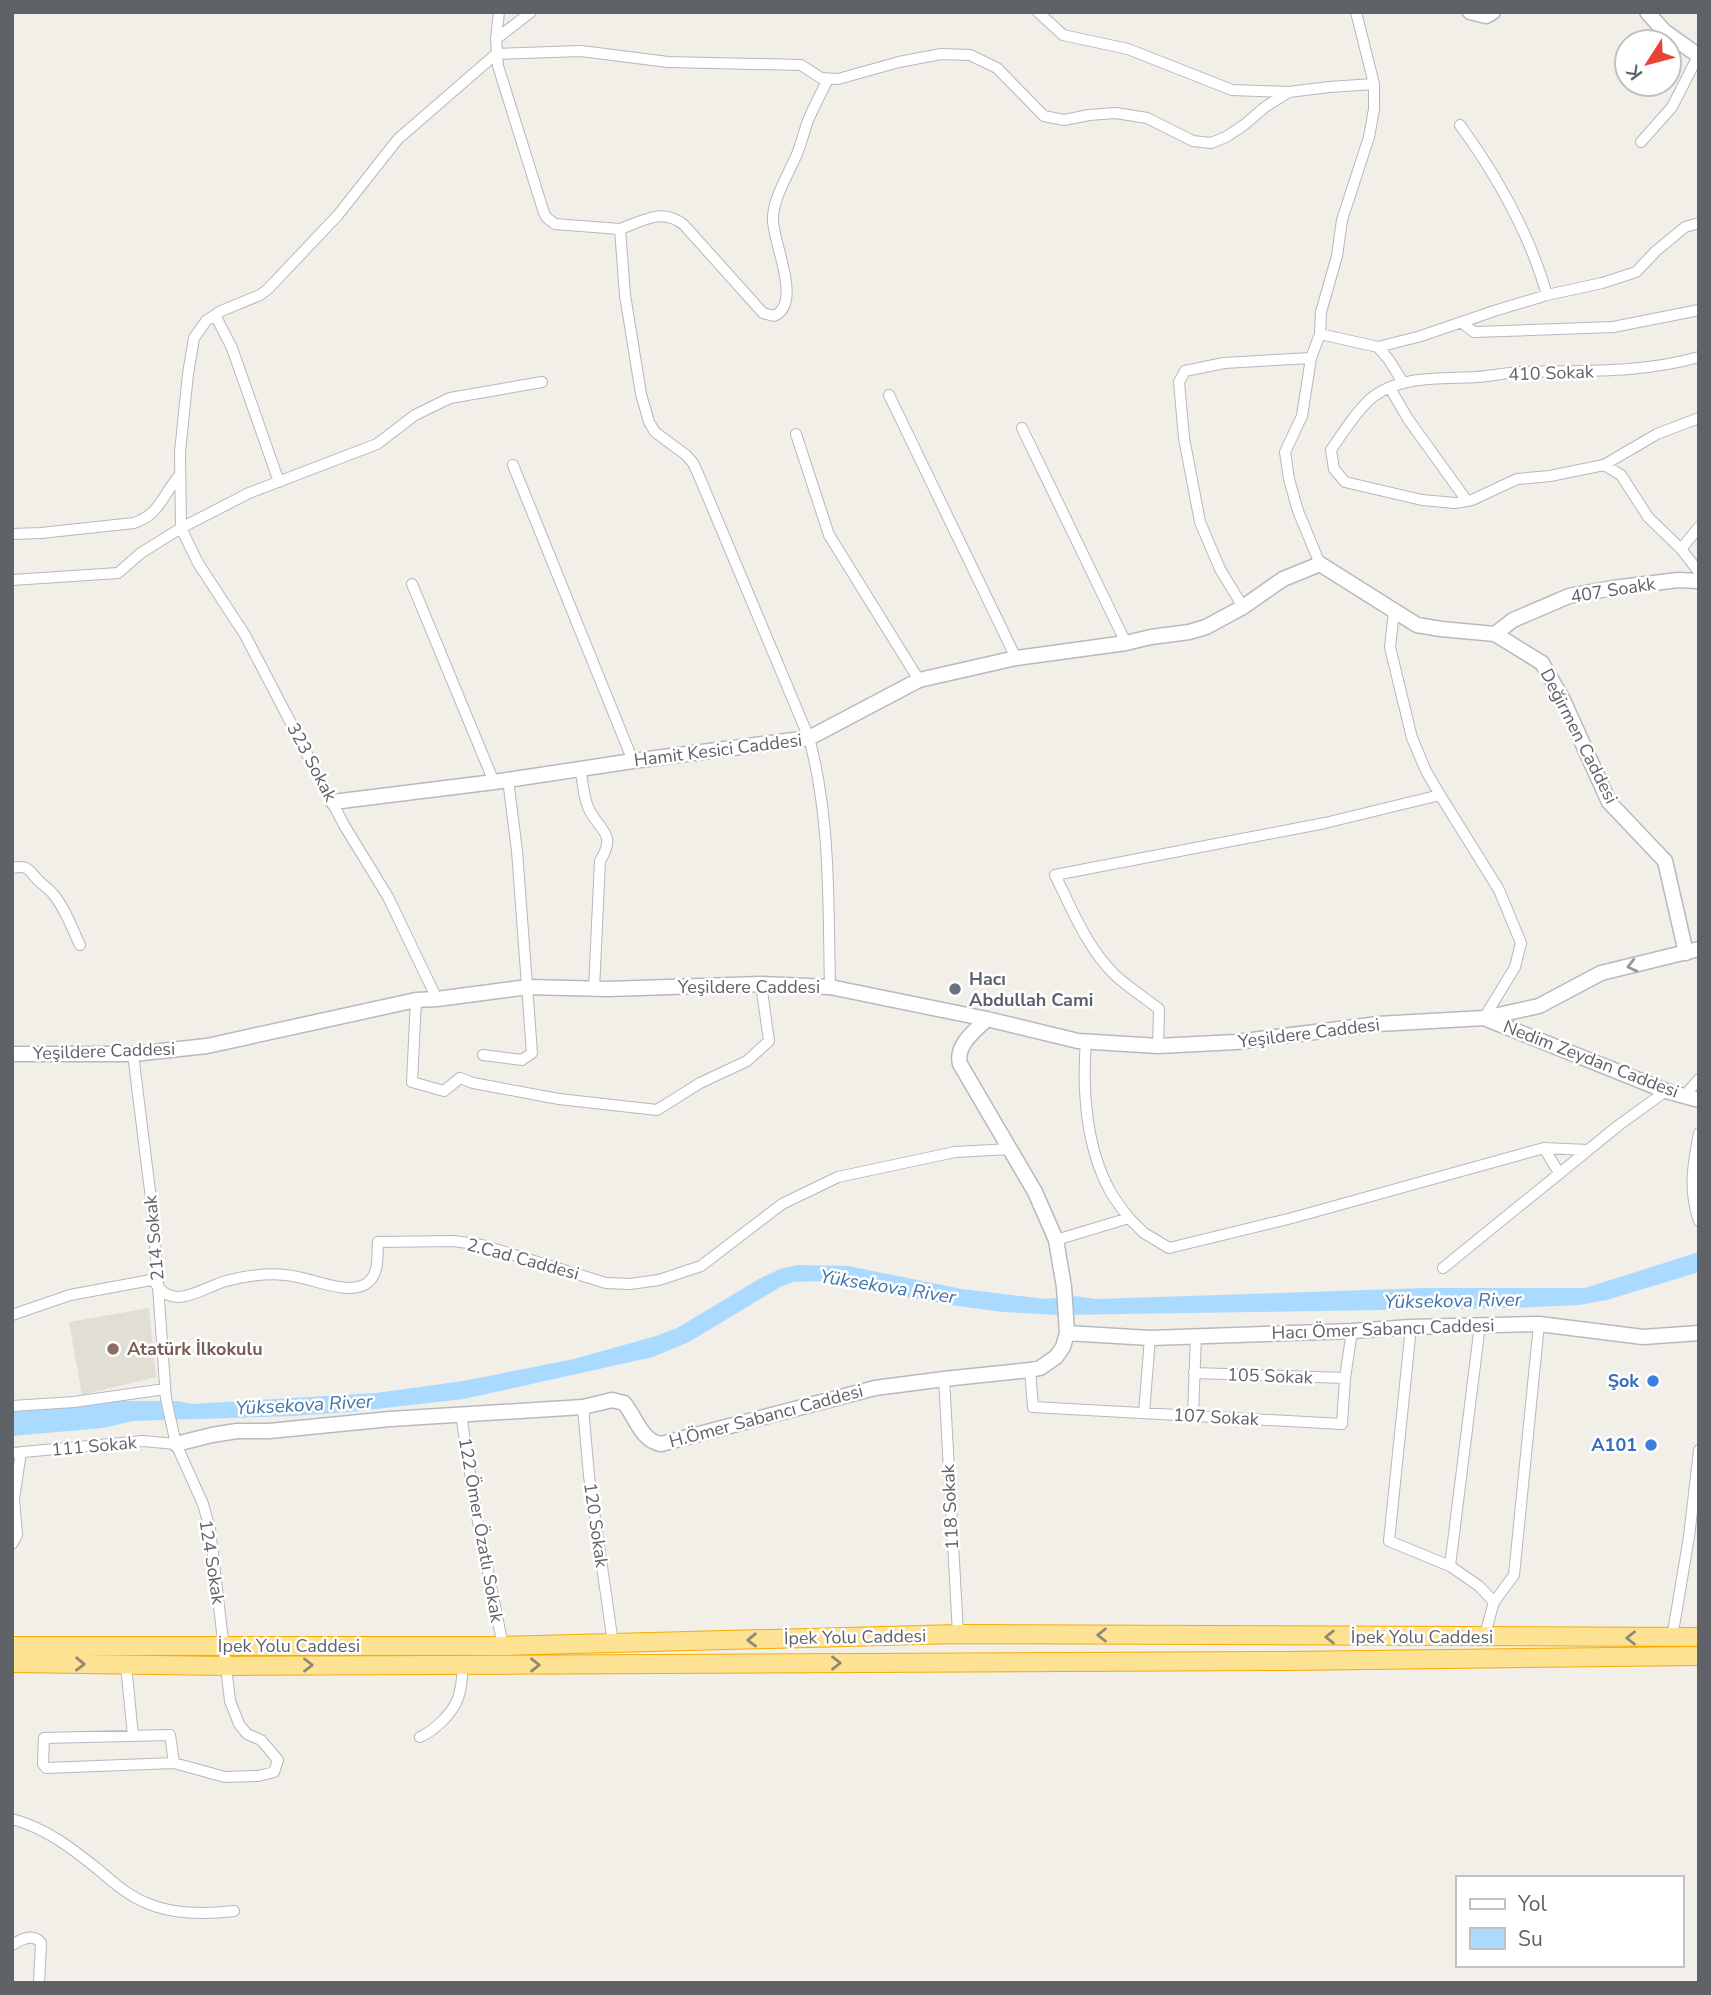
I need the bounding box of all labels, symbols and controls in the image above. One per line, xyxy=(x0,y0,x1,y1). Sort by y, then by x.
north arrow xyxy=(1613,28,1683,98)
text: K xyxy=(1620,59,1649,85)
street label: 410 Sokak xyxy=(1508,359,1595,386)
street label: 407 Soakk xyxy=(1569,571,1658,609)
street label: Değirmen Caddesi xyxy=(1535,664,1623,808)
street label: 323 Sokak xyxy=(281,719,343,806)
street label: Hamit Kesici Caddesi xyxy=(633,728,803,772)
one-way arrow xyxy=(1627,957,1639,972)
place label: Hacı Abdullah Cami xyxy=(969,967,1093,1012)
street label: Yeşildere Caddesi xyxy=(677,975,820,999)
marker: Hacı Abdullah Cami xyxy=(947,981,963,997)
street label: Yeşildere Caddesi xyxy=(1236,1012,1381,1054)
street label: Nedim Zeydan Caddesi xyxy=(1500,1014,1682,1104)
street label: Yeşildere Caddesi xyxy=(31,1037,176,1066)
street label: 214 Sokak xyxy=(138,1193,170,1282)
street label: 2.Cad Caddesi xyxy=(464,1232,582,1286)
water label: Yüksekova River xyxy=(818,1263,959,1311)
water label: Yüksekova River xyxy=(1384,1287,1523,1315)
street label: Hacı Ömer Sabancı Caddesi xyxy=(1271,1313,1495,1345)
place label: Atatürk İlkokulu xyxy=(127,1337,263,1361)
marker: Atatürk İlkokulu xyxy=(105,1341,121,1357)
street label: 105 Sokak xyxy=(1227,1363,1314,1390)
place label: Şok xyxy=(1608,1369,1639,1393)
marker: Şok xyxy=(1645,1373,1661,1389)
street label: H.Ömer Sabancı Caddesi xyxy=(666,1379,866,1453)
water label: Yüksekova River xyxy=(235,1388,374,1422)
street label: 107 Sokak xyxy=(1173,1403,1260,1431)
street label: 111 Sokak xyxy=(50,1430,139,1462)
place label: A101 xyxy=(1591,1433,1637,1457)
street label: 122 Ömer Özatlı Sokak xyxy=(453,1436,509,1625)
marker: A101 xyxy=(1643,1437,1659,1453)
street label: 118 Sokak xyxy=(936,1463,964,1550)
street label: 120 Sokak xyxy=(578,1481,614,1570)
street label: 124 Sokak xyxy=(193,1518,231,1607)
street label: İpek Yolu Caddesi xyxy=(784,1624,926,1650)
street label: İpek Yolu Caddesi xyxy=(1351,1625,1493,1649)
one-way arrow xyxy=(1096,1627,1107,1643)
one-way arrow xyxy=(1324,1629,1334,1645)
one-way arrow xyxy=(1625,1630,1635,1646)
one-way arrow xyxy=(746,1632,757,1647)
street label: İpek Yolu Caddesi xyxy=(218,1634,360,1658)
one-way arrow xyxy=(832,1655,842,1671)
one-way arrow xyxy=(76,1656,86,1672)
one-way arrow xyxy=(303,1657,314,1673)
one-way arrow xyxy=(530,1657,541,1672)
legend xyxy=(1456,1876,1683,1967)
text: Yol xyxy=(1517,1890,1548,1918)
text: Su xyxy=(1518,1925,1543,1953)

